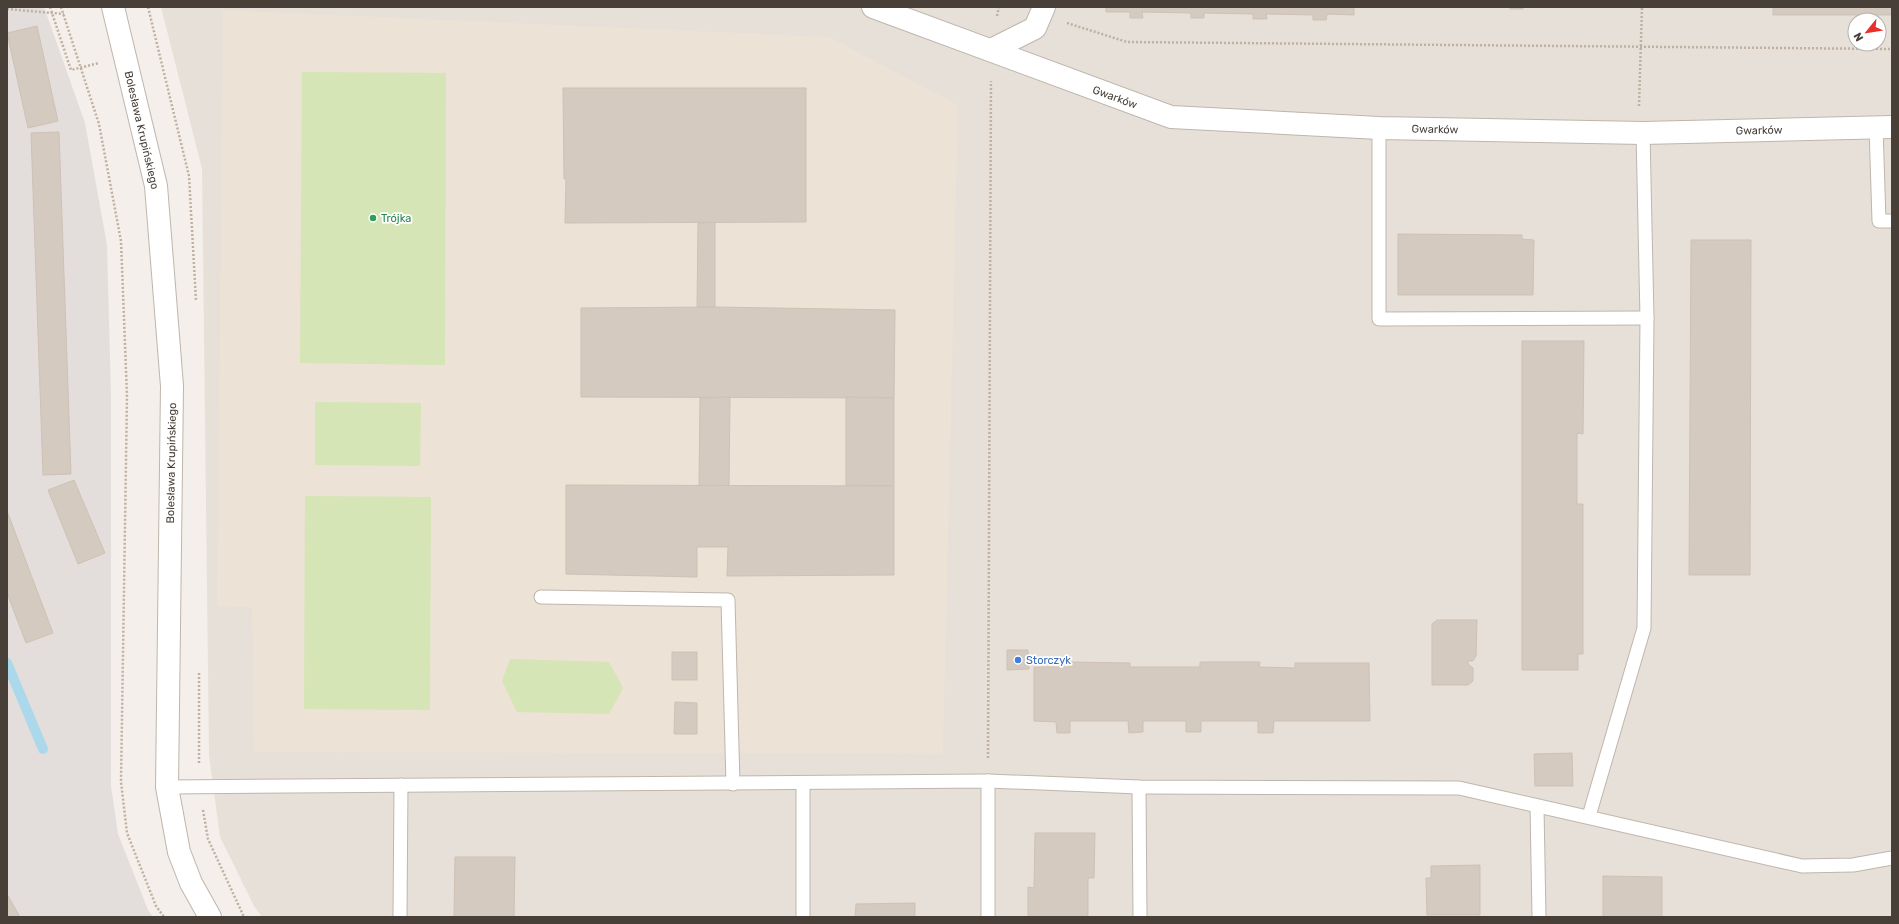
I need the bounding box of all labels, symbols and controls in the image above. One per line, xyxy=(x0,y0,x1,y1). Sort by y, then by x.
north arrow xyxy=(1847,12,1887,52)
text: N xyxy=(1851,30,1866,43)
street label: Bolesława Krupińskiego xyxy=(122,70,161,190)
street label: Gwarków xyxy=(1091,83,1139,112)
street label: Gwarków xyxy=(1411,123,1459,136)
street label: Gwarków xyxy=(1736,124,1783,137)
place label: Trójka xyxy=(381,212,411,225)
marker: Trójka xyxy=(368,213,378,223)
street label: Bolesława Krupińskiego xyxy=(164,402,179,524)
place label: Storczyk xyxy=(1026,654,1071,667)
marker: Storczyk xyxy=(1013,655,1023,665)

